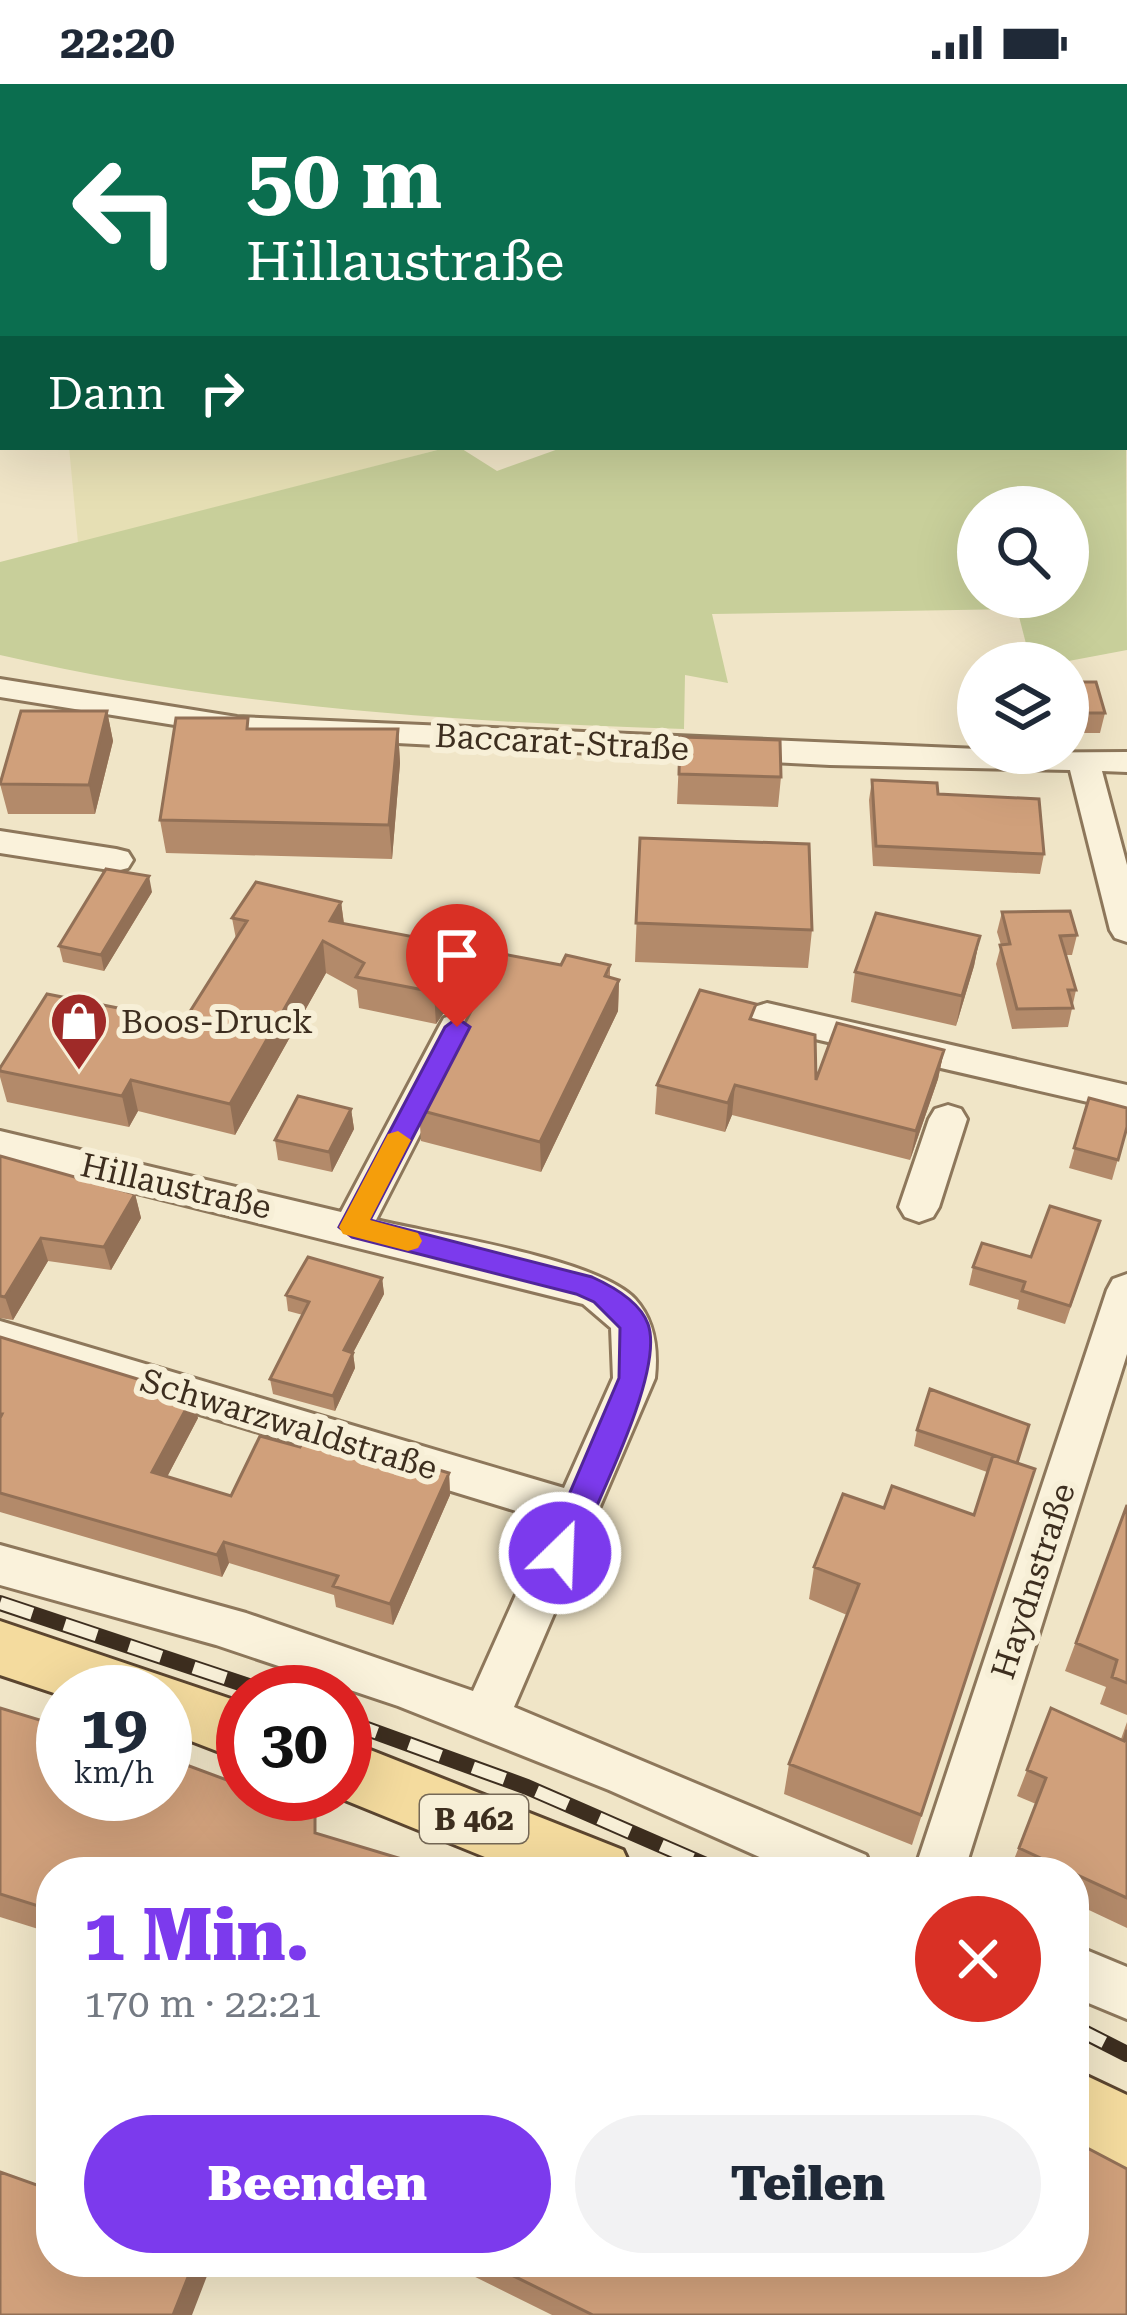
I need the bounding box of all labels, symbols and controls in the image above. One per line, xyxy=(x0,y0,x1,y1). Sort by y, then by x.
text: 22:20 xyxy=(60,16,175,69)
text: 50 m xyxy=(246,130,442,228)
icon: left xyxy=(48,132,204,288)
text: Hillaustraße xyxy=(246,230,564,293)
icon: right xyxy=(189,360,255,426)
text: Dann xyxy=(48,367,165,420)
map controls xyxy=(957,486,1089,774)
button: search xyxy=(957,486,1089,618)
button: layers xyxy=(957,642,1089,774)
street label: Baccarat-Straße xyxy=(434,716,690,768)
pin xyxy=(406,904,508,1027)
icon: arrive xyxy=(424,922,490,988)
shop icon: Boos-Druck xyxy=(48,990,110,1072)
place label: Boos-Druck xyxy=(121,1002,313,1041)
street label: Hillaustraße xyxy=(77,1145,275,1227)
street label: Schwarzwaldstraße xyxy=(136,1360,442,1488)
street label: Haydnstraße xyxy=(983,1478,1083,1684)
position arrow xyxy=(497,1490,623,1616)
speed limit sign: 30 xyxy=(216,1665,372,1821)
text: 19 xyxy=(80,1692,148,1763)
text: km/h xyxy=(74,1755,154,1790)
road number: B 462 xyxy=(420,1795,528,1843)
text: 1 Min. xyxy=(84,1893,310,1978)
button: close xyxy=(915,1896,1041,2022)
text: 170 m · 22:21 xyxy=(84,1981,322,2027)
button: Beenden xyxy=(84,2115,551,2253)
button: Teilen xyxy=(575,2115,1041,2253)

